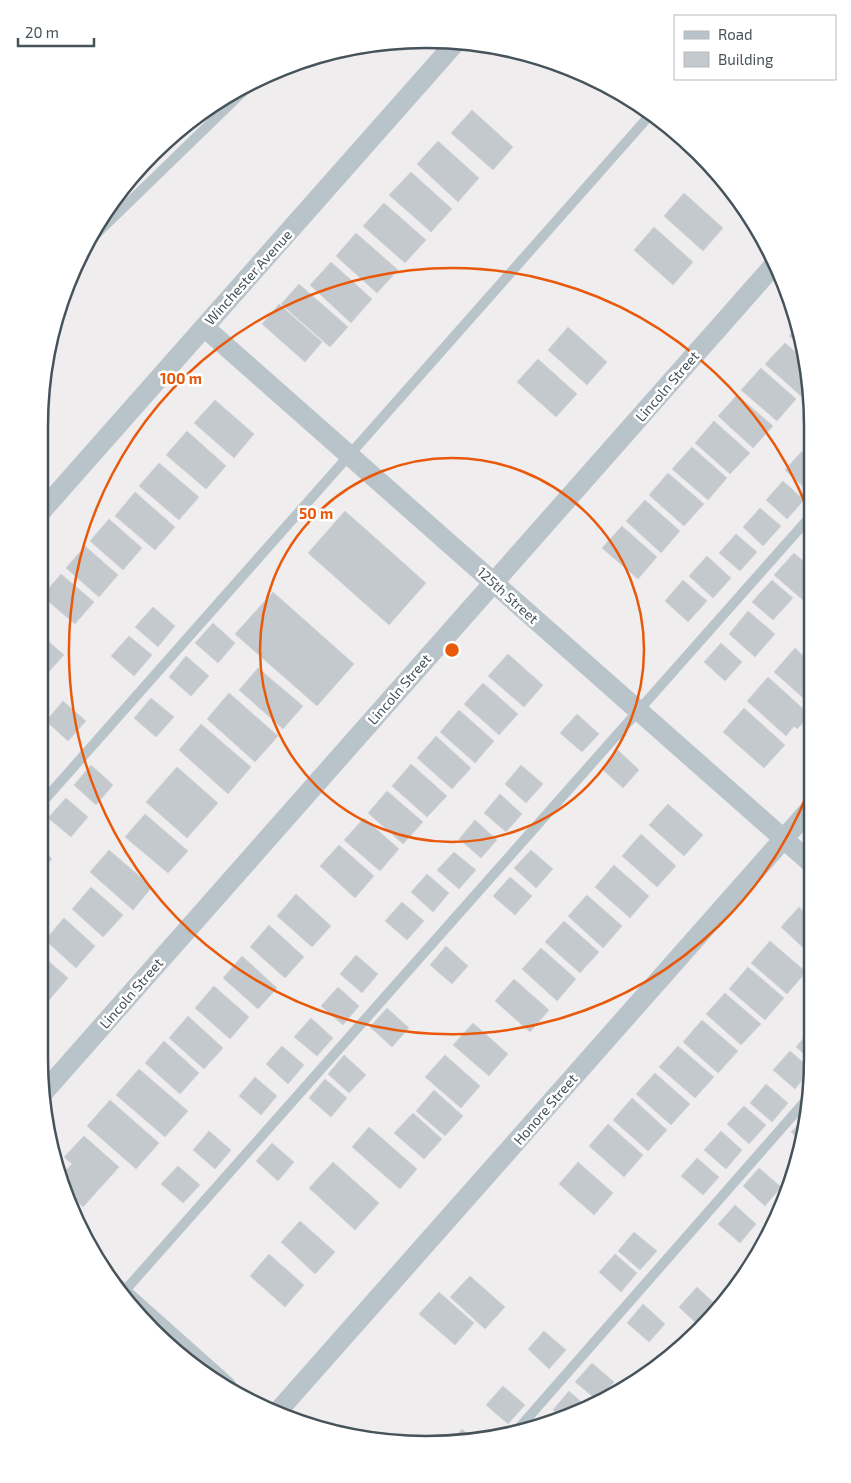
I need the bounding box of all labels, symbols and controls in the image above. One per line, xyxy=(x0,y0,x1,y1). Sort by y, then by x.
scale bar xyxy=(18,15,94,47)
legend xyxy=(674,15,836,80)
text: 20 m xyxy=(25,23,59,41)
text: Road xyxy=(718,25,753,43)
text: Building xyxy=(718,50,774,68)
street label: Winchester Avenue xyxy=(201,226,295,328)
street label: Lincoln Street xyxy=(632,347,702,425)
text: 100 m xyxy=(160,369,202,387)
text: 50 m xyxy=(299,504,333,522)
street label: 125th Street xyxy=(474,563,542,627)
centre of rings xyxy=(443,641,461,659)
street label: Lincoln Street xyxy=(364,650,434,728)
street label: Lincoln Street xyxy=(96,954,166,1032)
street label: Honore Street xyxy=(510,1070,580,1148)

